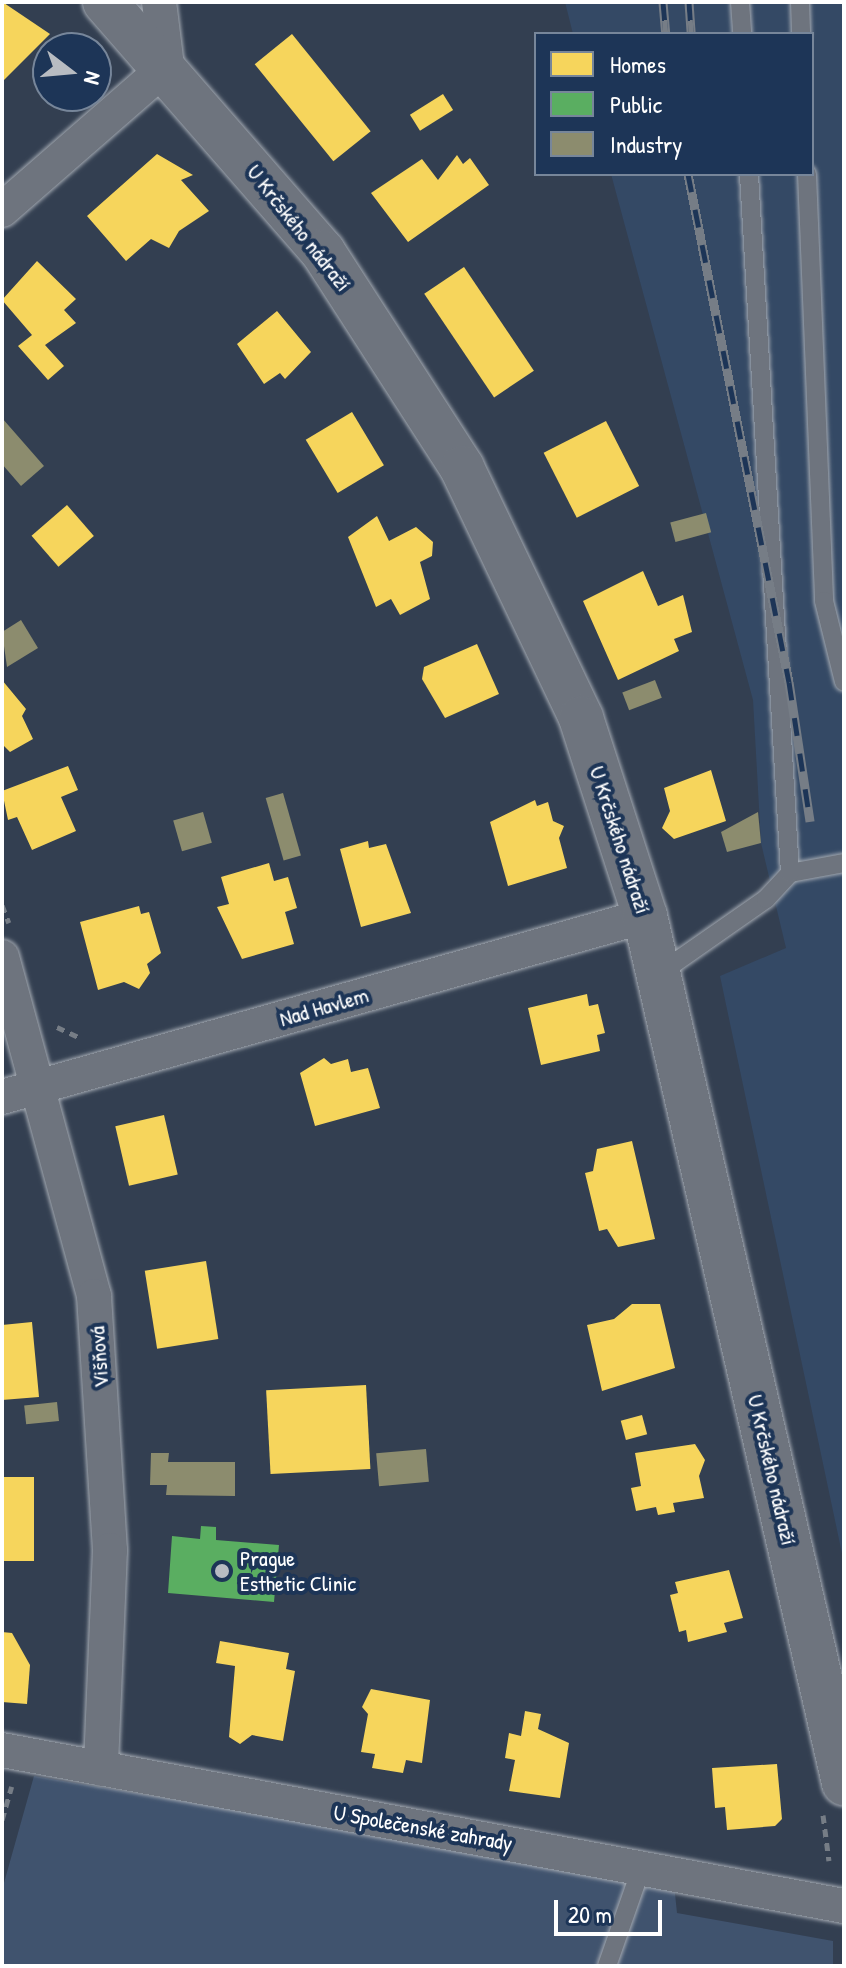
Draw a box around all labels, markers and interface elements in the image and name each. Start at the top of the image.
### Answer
north arrow [32,32,112,112]
legend [534,32,814,176]
text: Homes [610,48,666,80]
text: N [77,68,109,88]
text: Public [610,88,662,120]
text: Industry [610,128,682,160]
street label: U Krčského nádraží [241,159,357,297]
street label: U Krčského nádraží [584,763,656,917]
street label: Nad Havlem [277,982,371,1032]
street label: Višňová [84,1325,114,1389]
street label: U Krčského nádraží [742,1392,802,1548]
place label: Prague Esthetic Clinic [240,1545,356,1596]
marker: Prague Esthetic Clinic [211,1560,233,1582]
street label: U Společenské zahrady [332,1799,514,1857]
scale bar [558,1884,666,1934]
text: 20 m [568,1898,612,1930]

